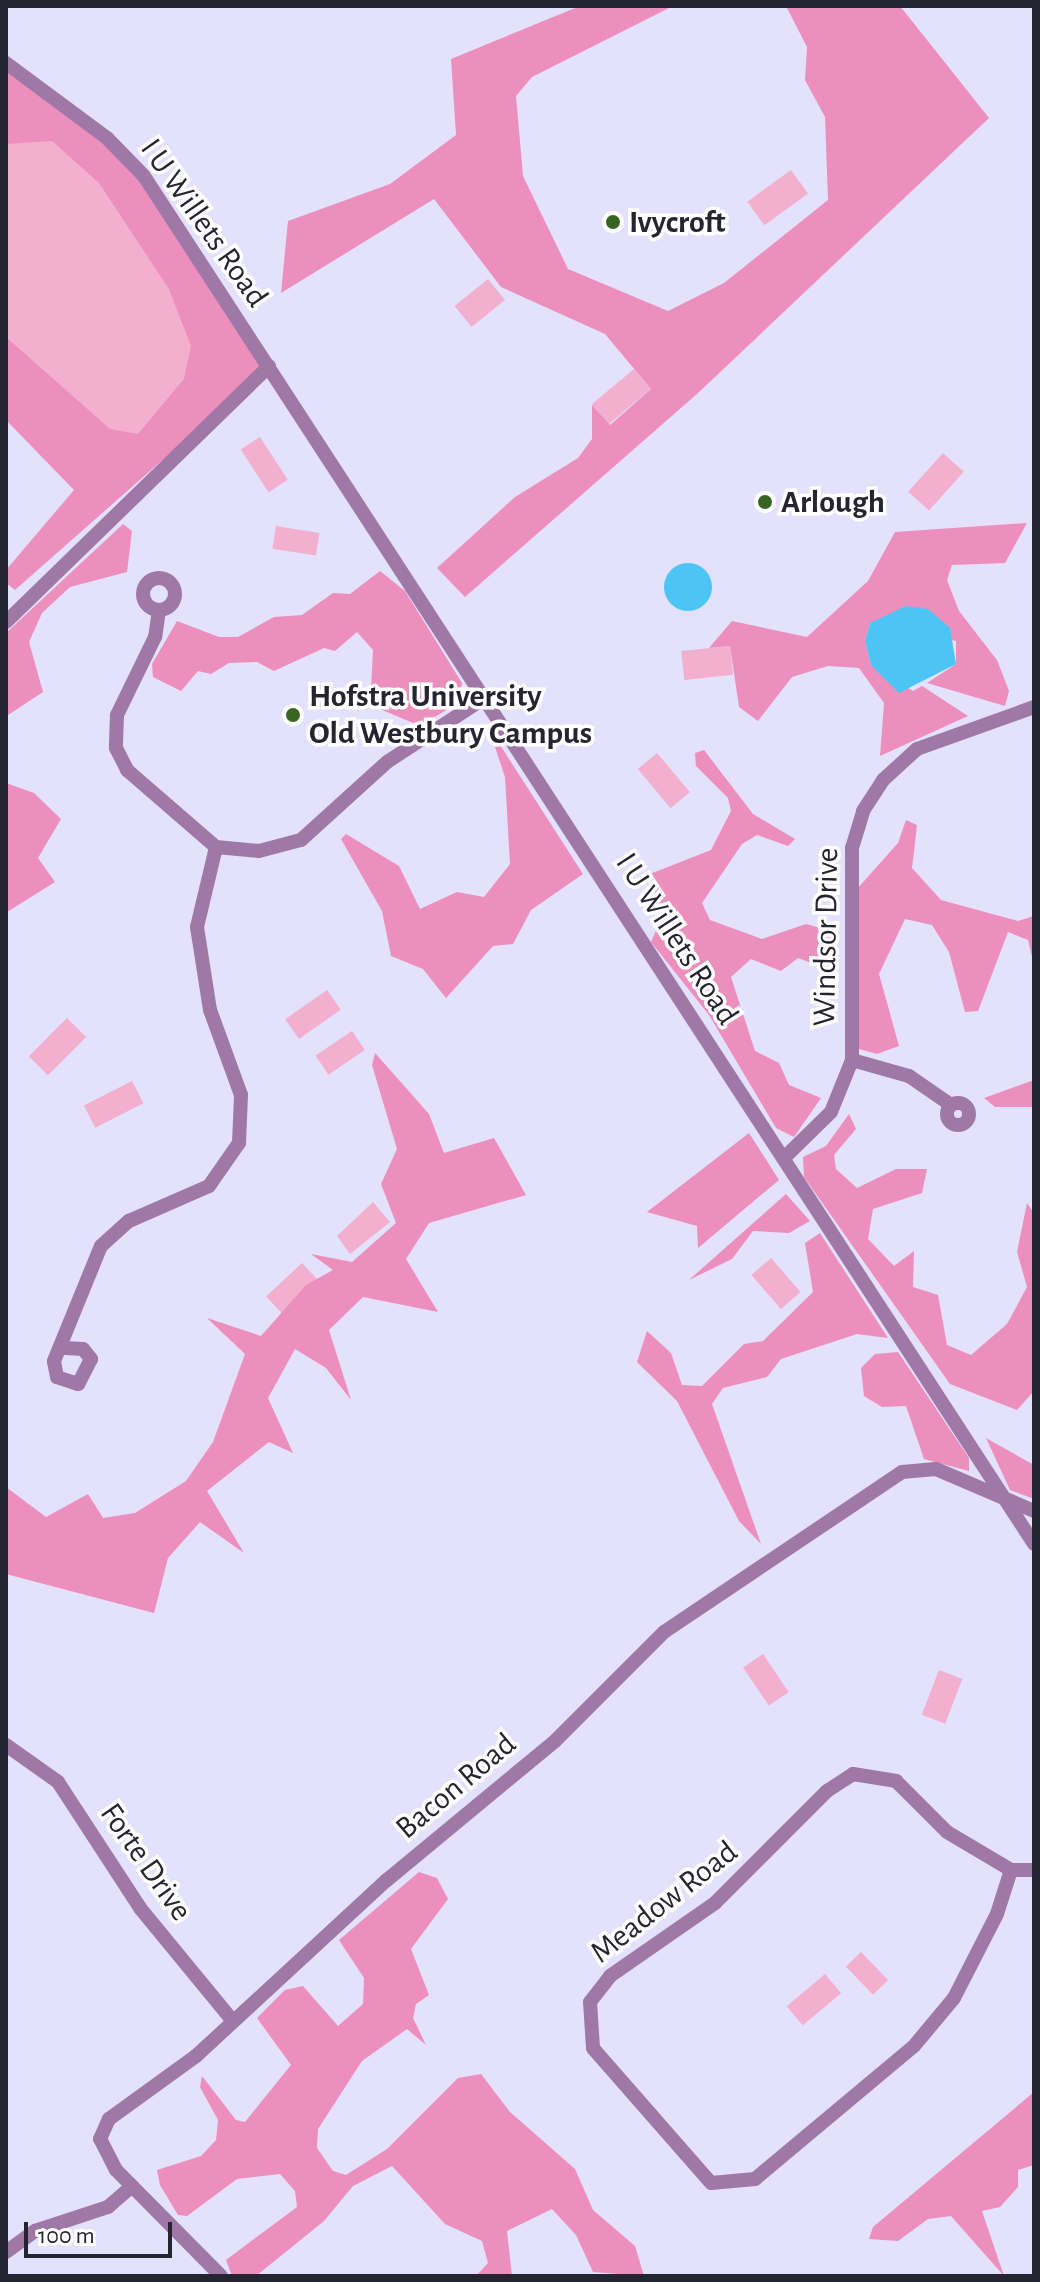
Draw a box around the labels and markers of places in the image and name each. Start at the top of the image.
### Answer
place label: Ivycroft [629,203,726,241]
marker: Ivycroft [604,213,622,231]
place label: Arlough [781,483,885,521]
marker: Arlough [756,493,774,511]
place label: Hofstra University Old Westbury Campus [309,678,592,753]
marker: Hofstra University Old Westbury Campus [284,706,302,724]

